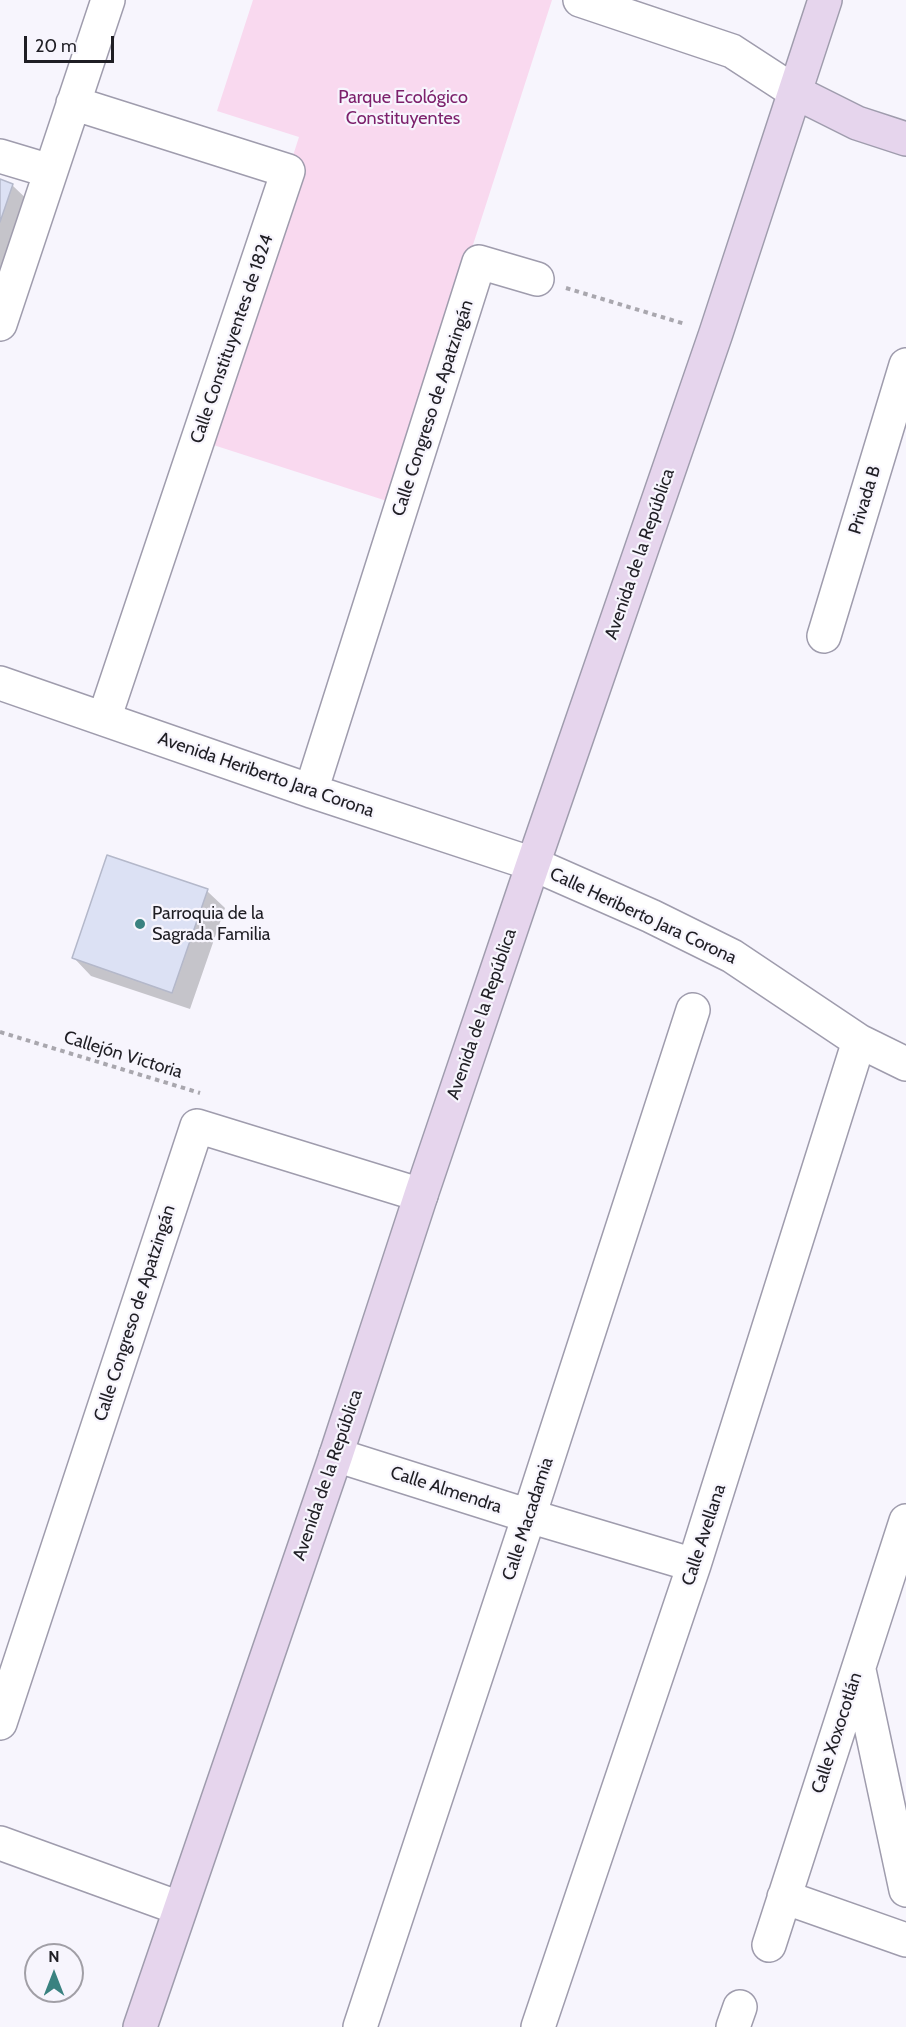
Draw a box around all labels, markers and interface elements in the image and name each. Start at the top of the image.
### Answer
scale bar [27,24,117,62]
text: 20 m [35,35,77,57]
park label: Parque Ecológico Constituyentes [338,87,468,130]
street label: Calle Constituyentes de 1824 [186,232,278,446]
street label: Calle Congreso de Apatzingán [388,297,478,519]
street label: Privada B [844,463,886,537]
street label: Avenida de la República [601,466,679,642]
street label: Avenida Heriberto Jara Corona [155,728,377,822]
street label: Calle Heriberto Jara Corona [546,863,740,969]
place label: Parroquia de la Sagrada Familia [152,903,270,946]
marker: Parroquia de la Sagrada Familia [133,917,147,931]
street label: Avenida de la República [443,926,521,1102]
street label: Callejón Victoria [61,1027,185,1083]
street label: Calle Congreso de Apatzingán [90,1202,180,1424]
street label: Avenida de la República [289,1387,367,1563]
street label: Calle Macadamia [498,1455,558,1583]
street label: Calle Almendra [388,1462,504,1518]
street label: Calle Avellana [677,1481,731,1589]
street label: Calle Xoxocotlán [807,1670,867,1796]
north arrow [24,1943,84,2003]
text: N [48,1947,60,1966]

